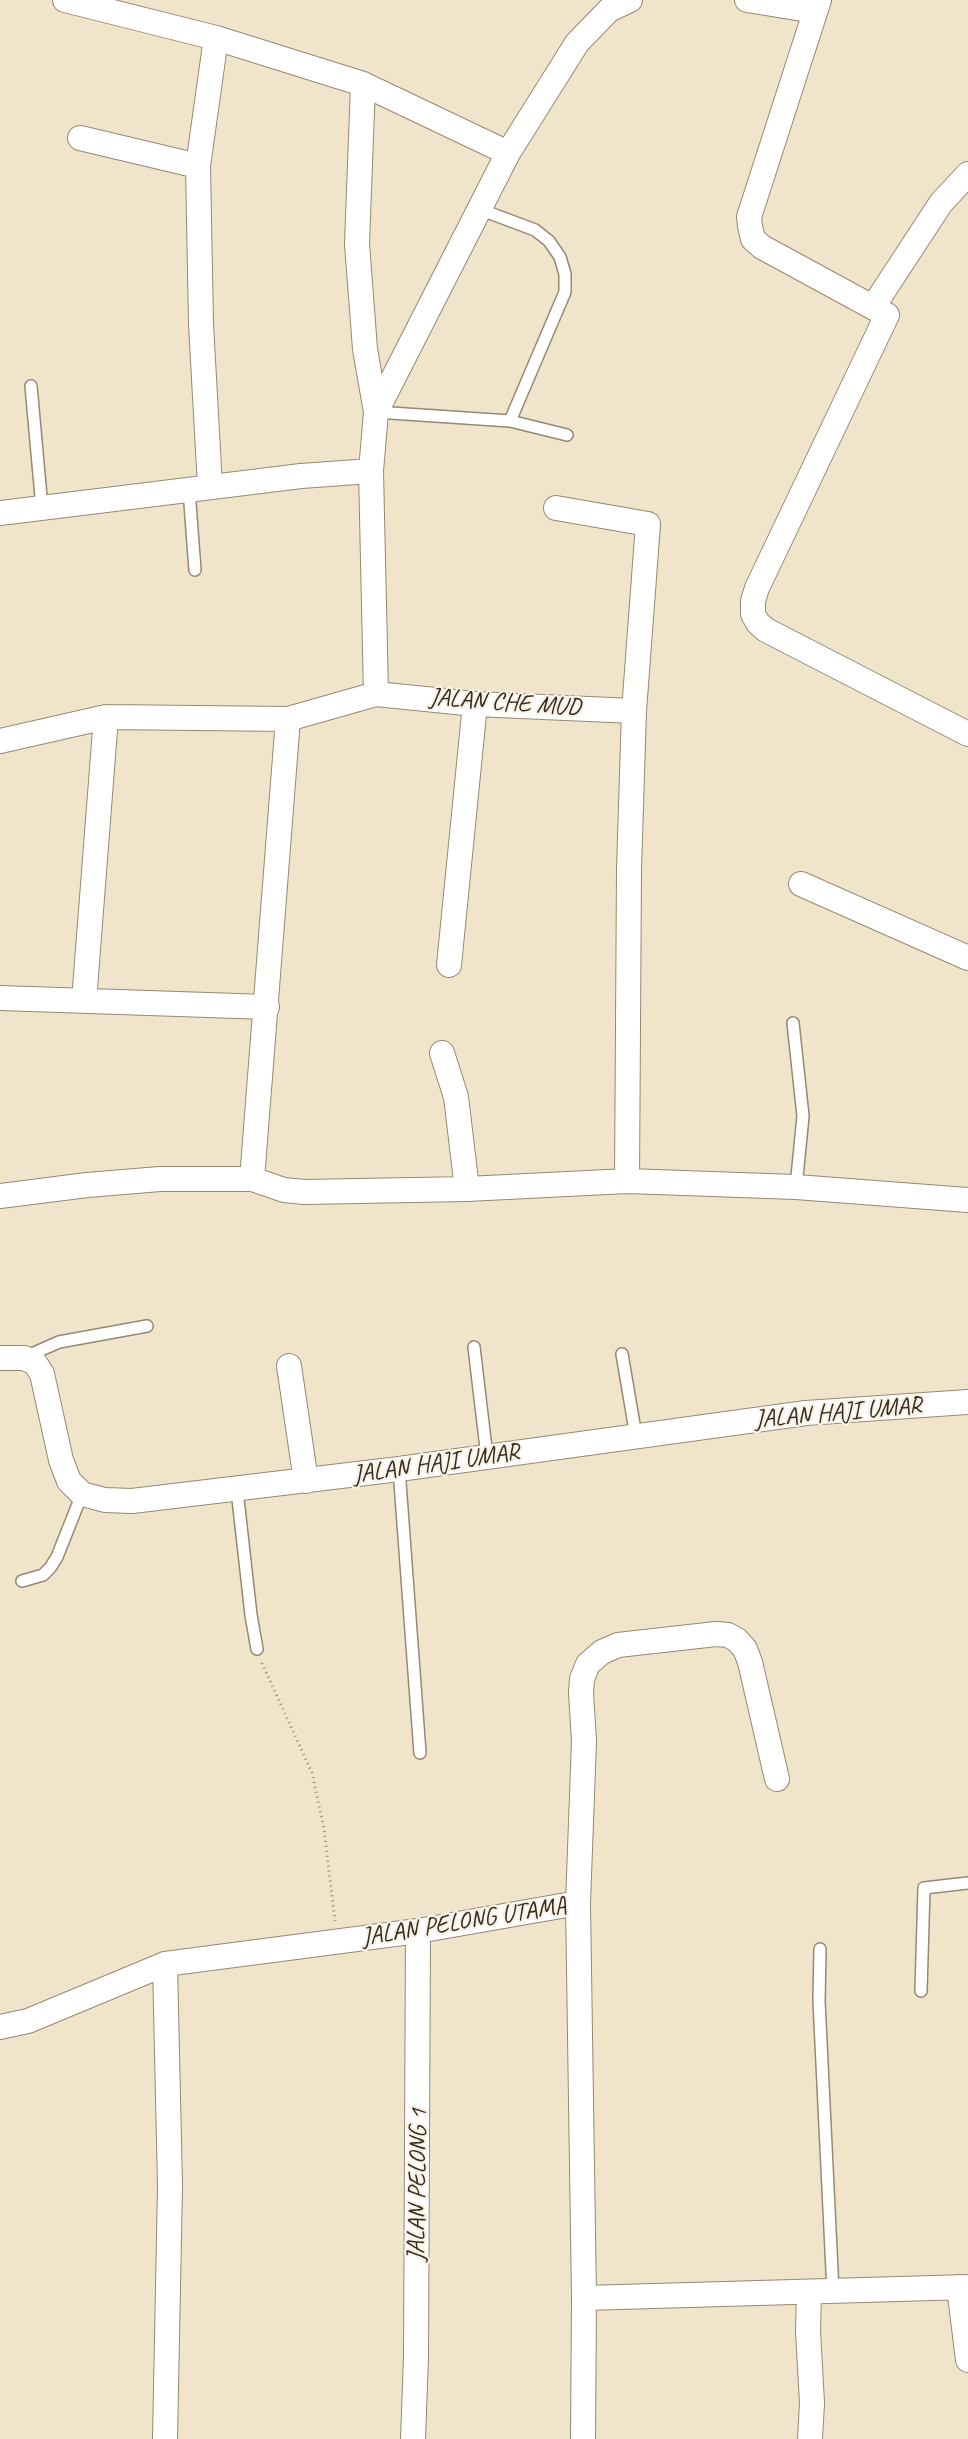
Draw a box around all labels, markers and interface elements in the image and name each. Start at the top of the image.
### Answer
street label: JALAN CHE MUD [428,683,582,723]
street label: JALAN HAJI UMAR [753,1391,923,1435]
street label: JALAN HAJI UMAR [351,1437,521,1491]
street label: JALAN PELONG UTAMA [360,1891,568,1953]
street label: JALAN PELONG 1 [402,2108,434,2262]

